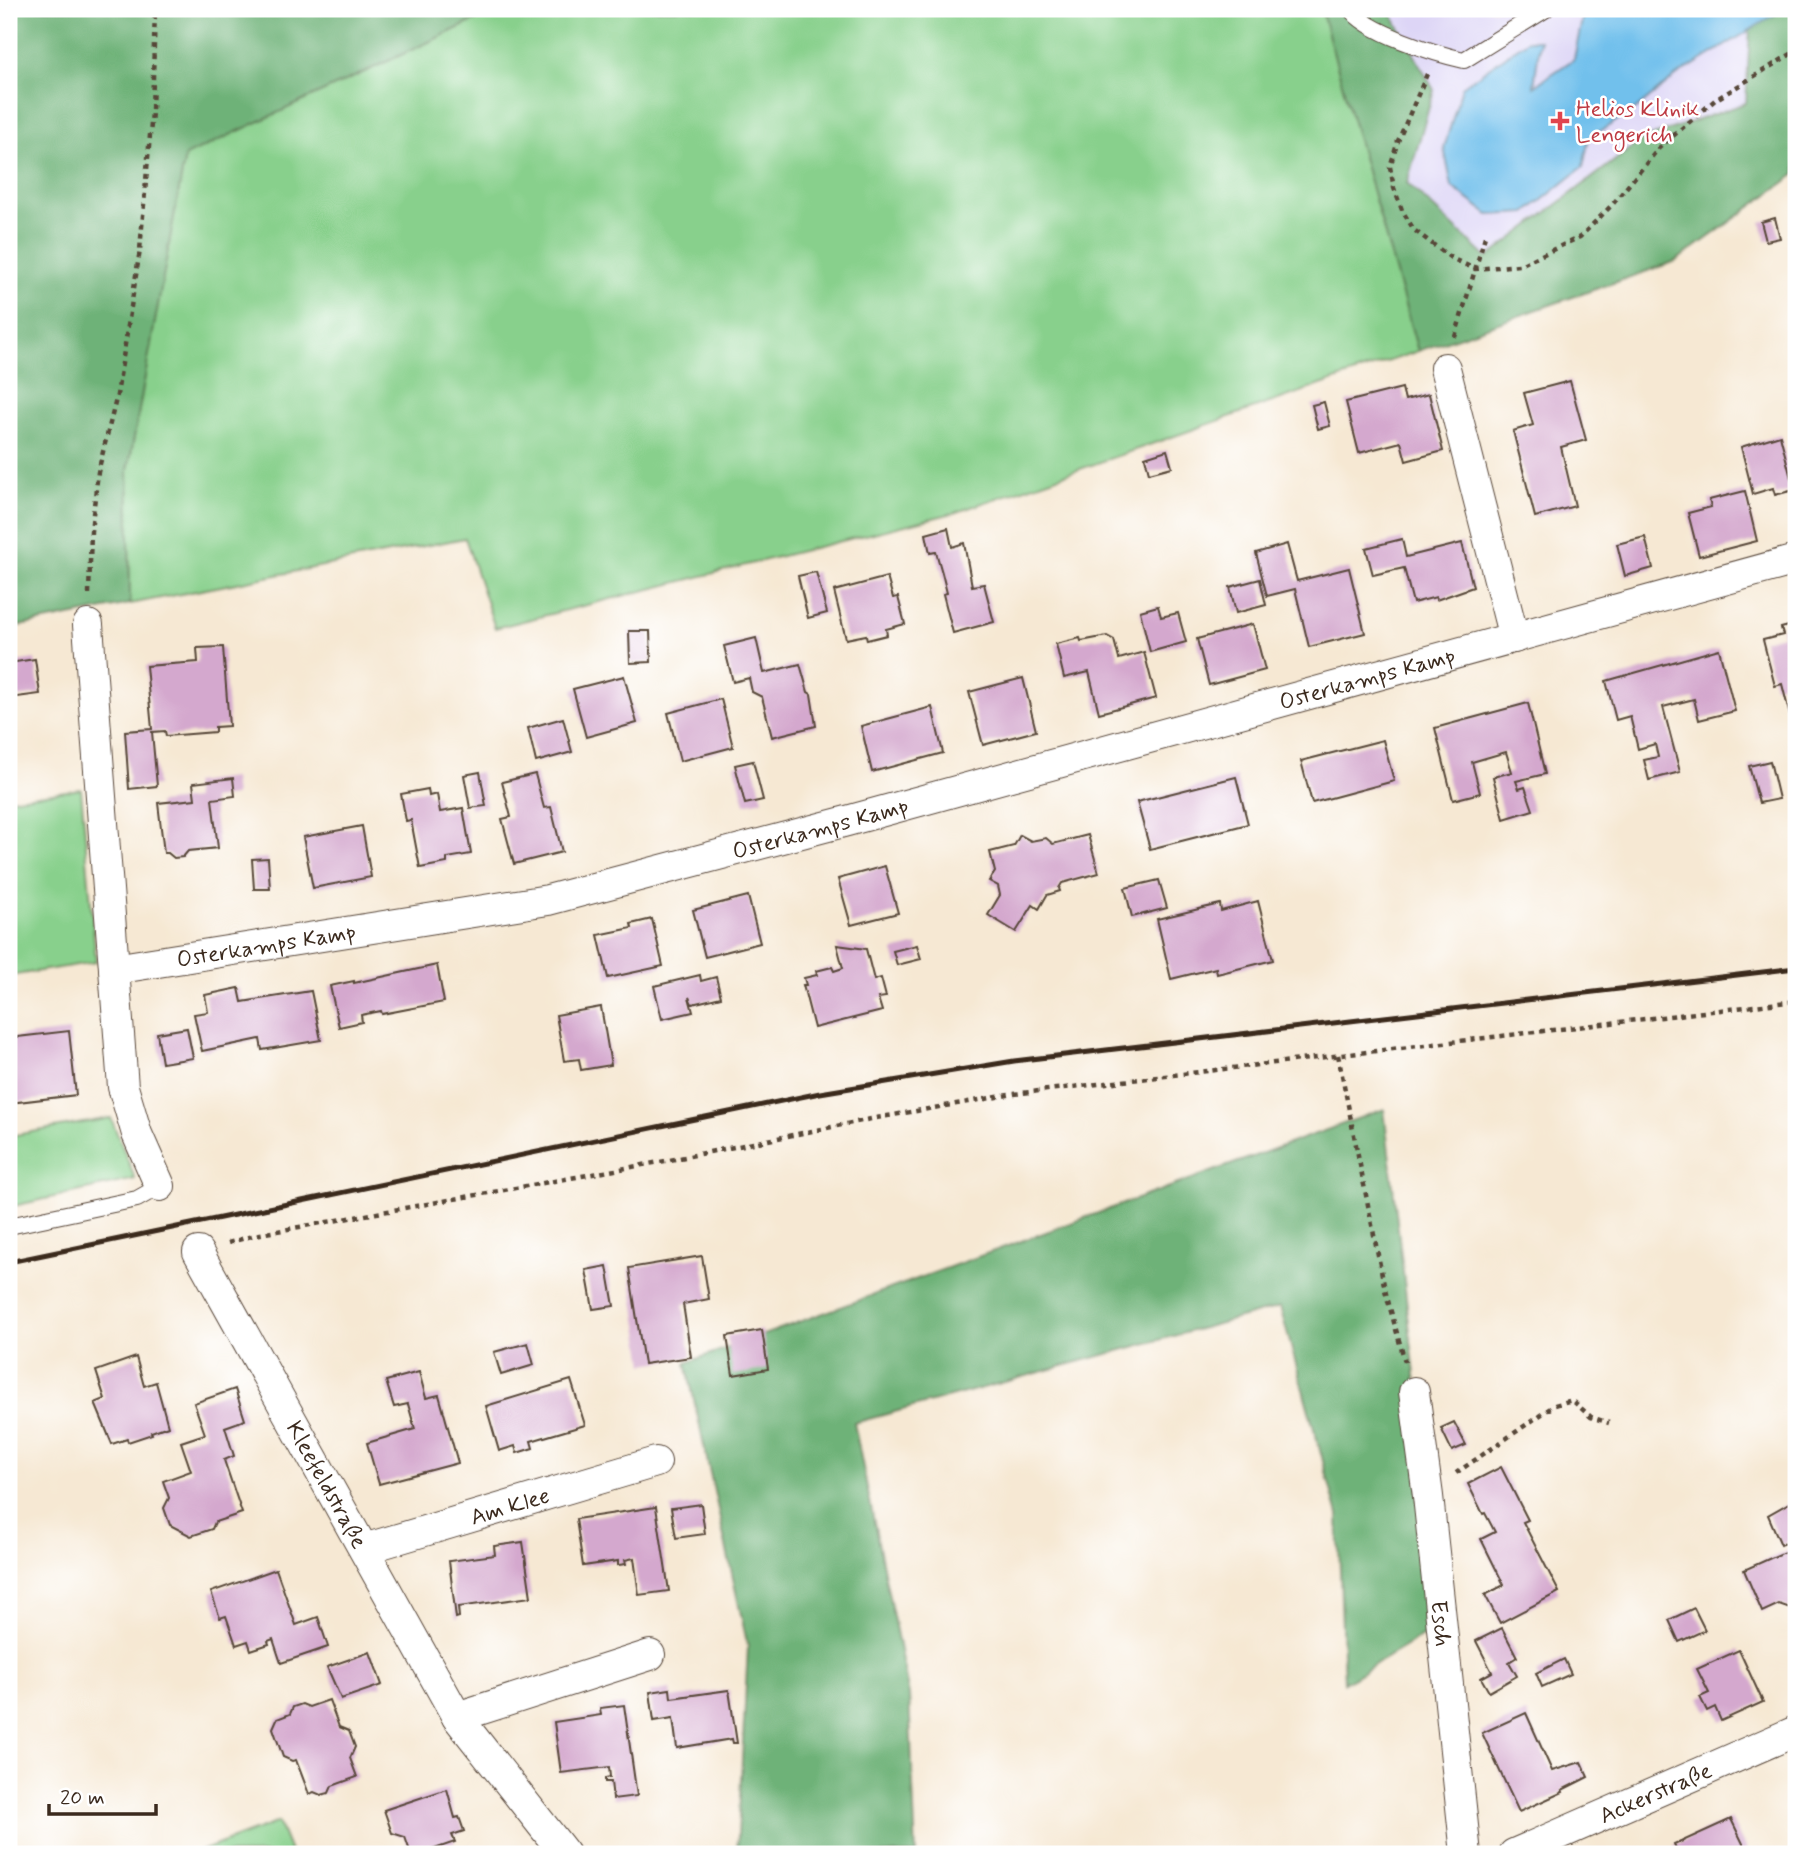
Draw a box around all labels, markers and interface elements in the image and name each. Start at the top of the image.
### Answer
place label: Helios Klinik Lengerich [1576,95,1699,153]
marker: Helios Klinik Lengerich [1550,111,1570,131]
street label: Osterkamps Kamp [1276,641,1459,718]
street label: Osterkamps Kamp [729,792,912,868]
street label: Osterkamps Kamp [175,918,358,976]
street label: Kleefeldstraße [278,1416,373,1554]
street label: Am Klee [467,1482,554,1534]
street label: Esch [1422,1599,1457,1648]
street label: Ackerstraße [1595,1757,1717,1832]
scale bar [49,1772,156,1816]
text: 20 m [60,1784,105,1812]

